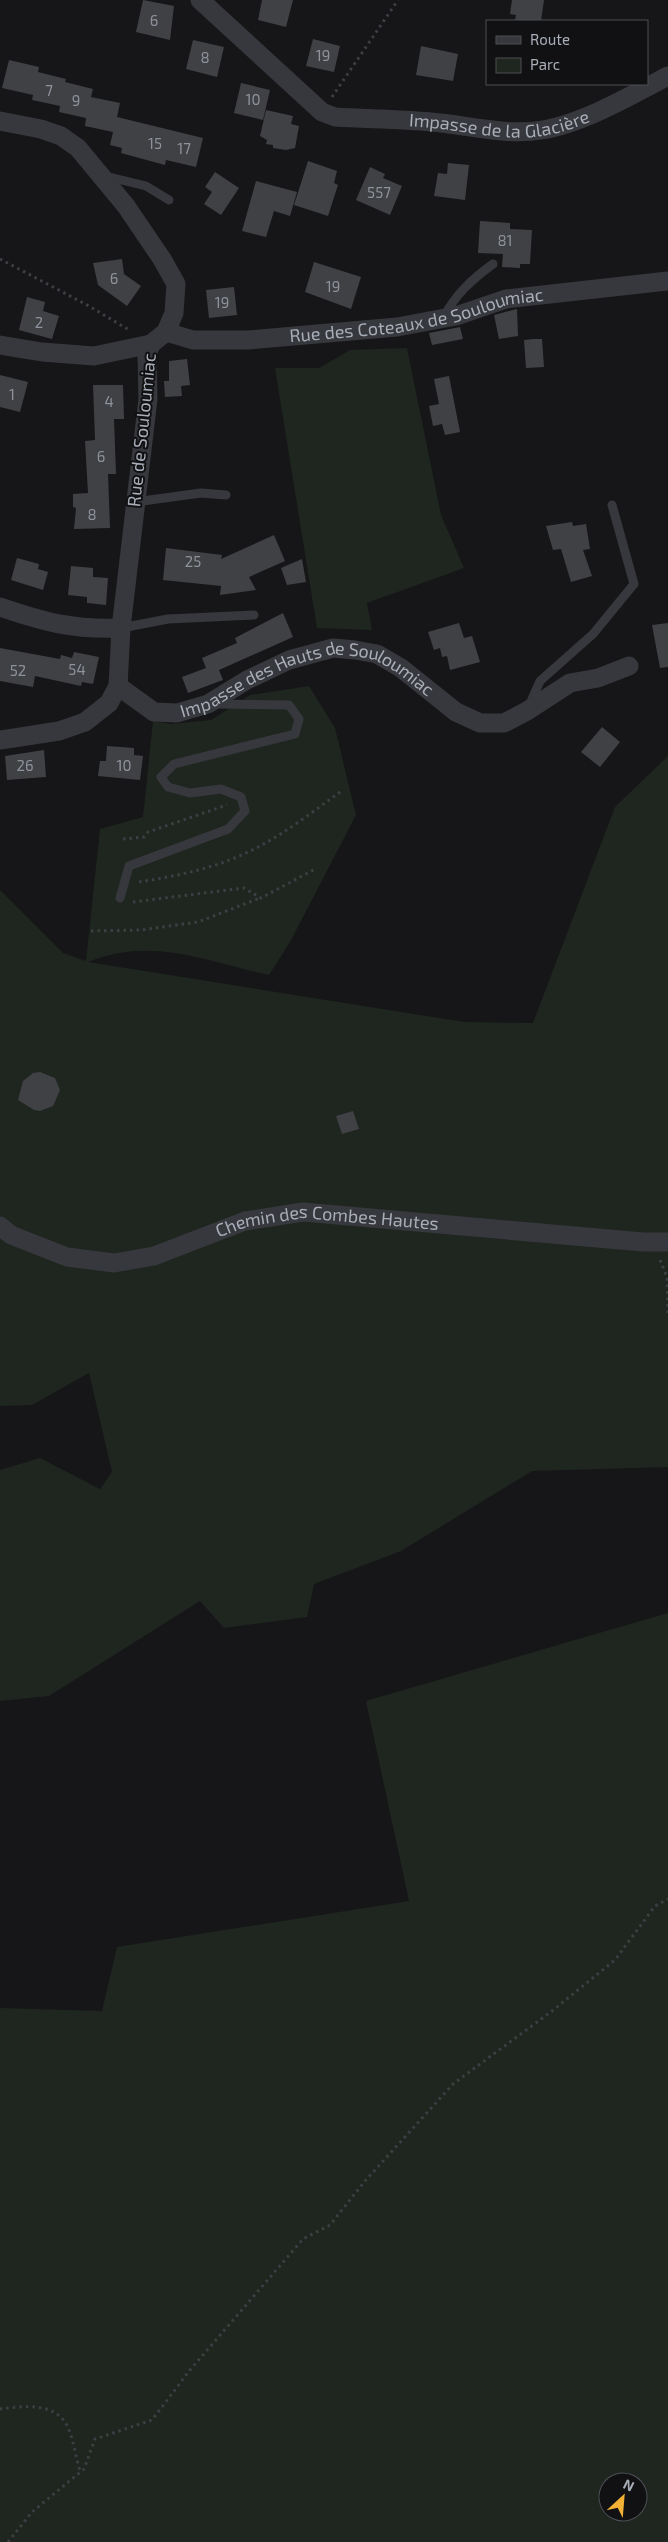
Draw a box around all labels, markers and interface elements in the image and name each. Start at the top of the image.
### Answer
house number: 6 [150,11,158,29]
legend [486,20,648,85]
text: Route [530,30,570,48]
house number: 19 [316,46,330,64]
house number: 8 [200,48,210,66]
text: Parc [530,55,560,73]
house number: 7 [45,81,53,99]
house number: 10 [245,90,261,108]
house number: 9 [72,91,80,109]
street label: Impasse de la Glacière [409,105,592,142]
house number: 15 [148,134,162,152]
house number: 17 [177,139,191,157]
house number: 557 [367,183,391,201]
house number: 81 [497,231,513,249]
house number: 6 [110,269,118,287]
house number: 19 [326,277,340,295]
street label: Rue des Coteaux de Souloumiac [288,283,545,346]
house number: 19 [215,293,229,311]
house number: 2 [35,313,43,331]
street label: Rue de Souloumiac [122,352,160,508]
house number: 1 [9,385,15,403]
house number: 4 [104,392,114,410]
house number: 6 [97,447,105,465]
house number: 8 [87,505,97,523]
house number: 25 [185,552,201,570]
text: Impasse des Hauts de Souloumiac [177,636,439,722]
house number: 54 [68,660,86,678]
house number: 52 [10,661,26,679]
street label: Impasse des Hauts de Souloumiac [166,687,444,723]
house number: 26 [16,756,34,774]
house number: 10 [116,756,132,774]
street label: Chemin des Combes Hautes [212,1200,440,1241]
north arrow [598,2472,648,2522]
text: N [621,2475,637,2495]

